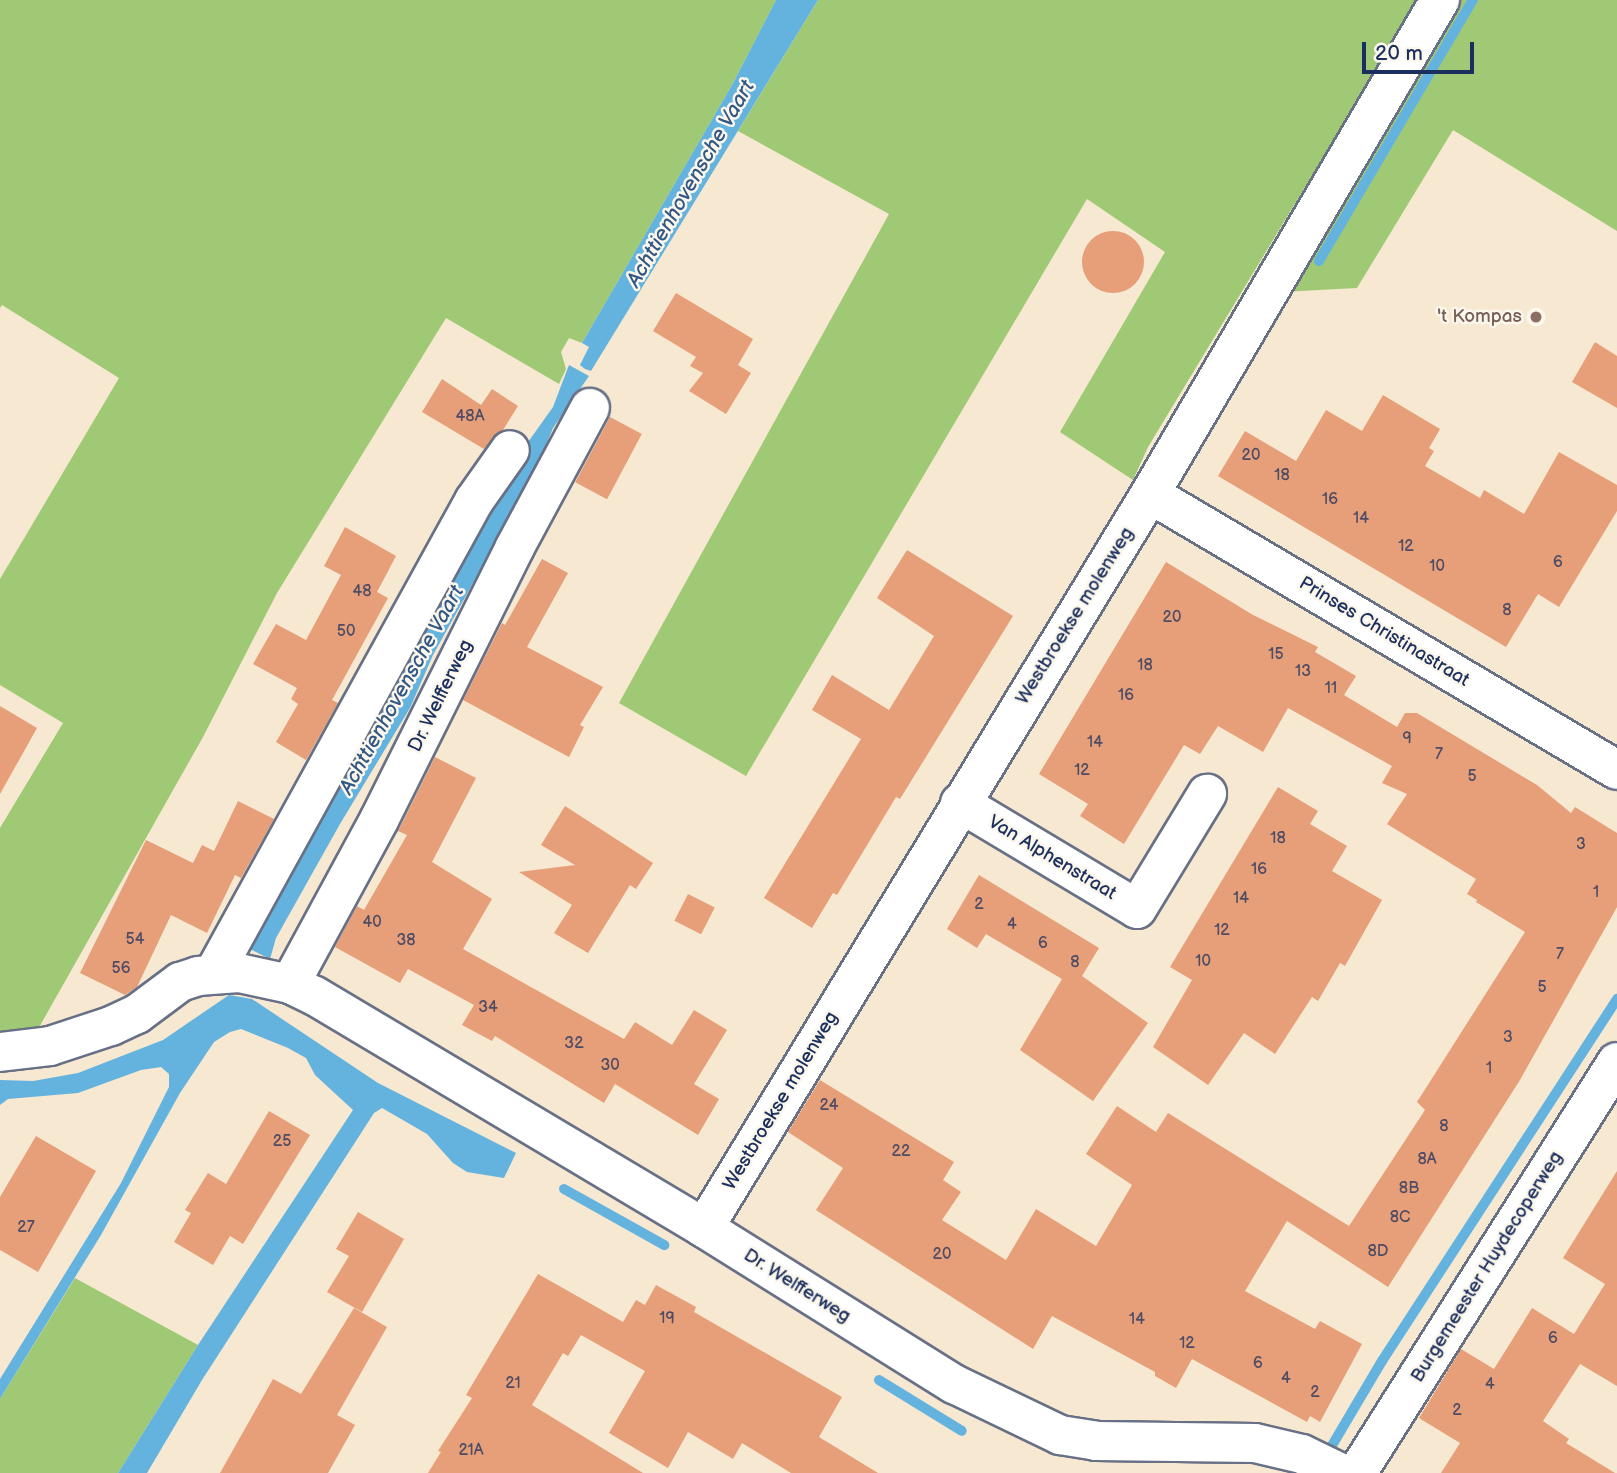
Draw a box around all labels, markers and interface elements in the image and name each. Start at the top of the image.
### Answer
scale bar [1365,28,1477,72]
text: 20 m [1375,41,1423,66]
water label: Achttienhovensche Vaart [621,76,761,292]
place label: 't Kompas [1437,306,1522,328]
marker: 't Kompas [1528,309,1544,325]
house number: 48A [456,407,484,427]
house number: 20 [1242,446,1260,466]
house number: 18 [1274,466,1290,486]
house number: 16 [1322,490,1338,510]
house number: 14 [1353,509,1369,529]
street label: Westbroekse molenweg [1011,523,1139,709]
house number: 12 [1398,537,1414,557]
house number: 6 [1553,553,1563,573]
house number: 10 [1429,557,1445,577]
street label: Prinses Christinastraat [1295,572,1473,692]
water label: Achttienhovensche Vaart [334,581,470,799]
house number: 48 [352,582,372,602]
house number: 8 [1502,601,1512,621]
house number: 20 [1163,608,1181,628]
house number: 50 [337,622,355,642]
street label: Dr. Welfferweg [404,636,478,756]
house number: 15 [1268,645,1284,665]
house number: 18 [1137,656,1153,676]
house number: 13 [1295,662,1311,682]
house number: 11 [1325,679,1337,699]
house number: 16 [1118,686,1134,706]
house number: 9 [1402,729,1412,749]
house number: 14 [1087,733,1103,753]
house number: 7 [1435,745,1443,765]
house number: 12 [1074,761,1090,781]
house number: 5 [1467,767,1477,787]
street label: Van Alphenstraat [984,811,1120,905]
house number: 18 [1270,829,1286,849]
house number: 3 [1576,835,1586,855]
house number: 16 [1251,860,1267,880]
house number: 1 [1593,883,1599,903]
house number: 14 [1233,889,1249,909]
house number: 2 [974,895,984,915]
house number: 40 [362,913,382,933]
house number: 4 [1007,915,1017,935]
house number: 12 [1214,921,1230,941]
house number: 54 [126,930,144,950]
house number: 38 [396,931,416,951]
house number: 6 [1038,934,1048,954]
house number: 7 [1556,945,1564,965]
house number: 10 [1195,952,1211,972]
house number: 8 [1070,953,1080,973]
house number: 56 [112,959,130,979]
house number: 5 [1537,978,1547,998]
house number: 34 [478,998,498,1018]
street label: Westbroekse molenweg [719,1008,843,1194]
house number: 3 [1503,1028,1513,1048]
house number: 32 [564,1034,584,1054]
house number: 30 [600,1056,620,1076]
house number: 1 [1486,1059,1492,1079]
house number: 24 [820,1096,838,1116]
house number: 8 [1439,1117,1449,1137]
house number: 25 [273,1132,291,1152]
house number: 22 [892,1142,910,1162]
street label: Burgemeester Huydecoperweg [1406,1147,1568,1387]
house number: 8A [1417,1150,1437,1170]
house number: 8B [1399,1179,1419,1199]
house number: 8C [1390,1208,1410,1228]
house number: 27 [17,1218,35,1238]
house number: 8D [1368,1242,1388,1262]
street label: Dr. Welfferweg [739,1244,855,1328]
house number: 20 [933,1245,951,1265]
house number: 19 [659,1309,675,1329]
house number: 14 [1129,1310,1145,1330]
house number: 6 [1548,1329,1558,1349]
house number: 12 [1179,1334,1195,1354]
house number: 6 [1253,1354,1263,1374]
house number: 4 [1281,1369,1291,1389]
house number: 21 [505,1374,521,1394]
house number: 4 [1485,1375,1495,1395]
house number: 2 [1310,1383,1320,1403]
house number: 2 [1452,1401,1462,1421]
house number: 21A [458,1441,484,1461]

